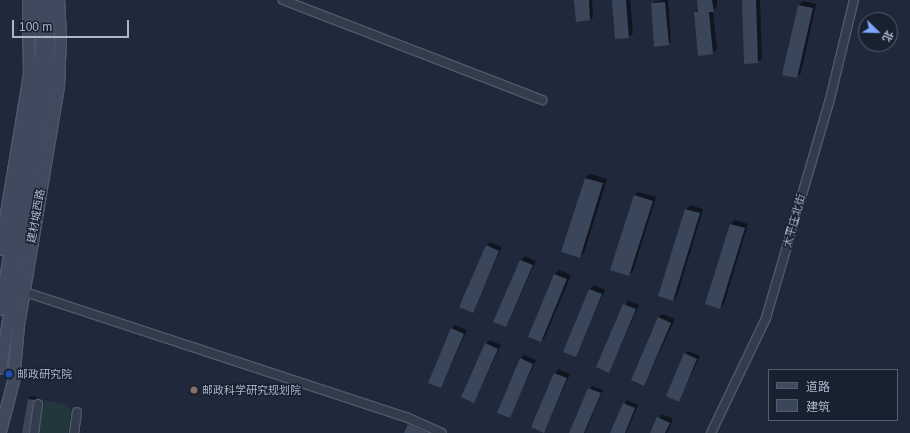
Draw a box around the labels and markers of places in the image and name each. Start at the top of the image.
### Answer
place label: 邮政研究院 [17,367,72,381]
marker: 邮政研究院 [4,369,14,379]
place label: 邮政科学研究规划院 [202,383,301,397]
marker: 邮政科学研究规划院 [189,385,199,395]

